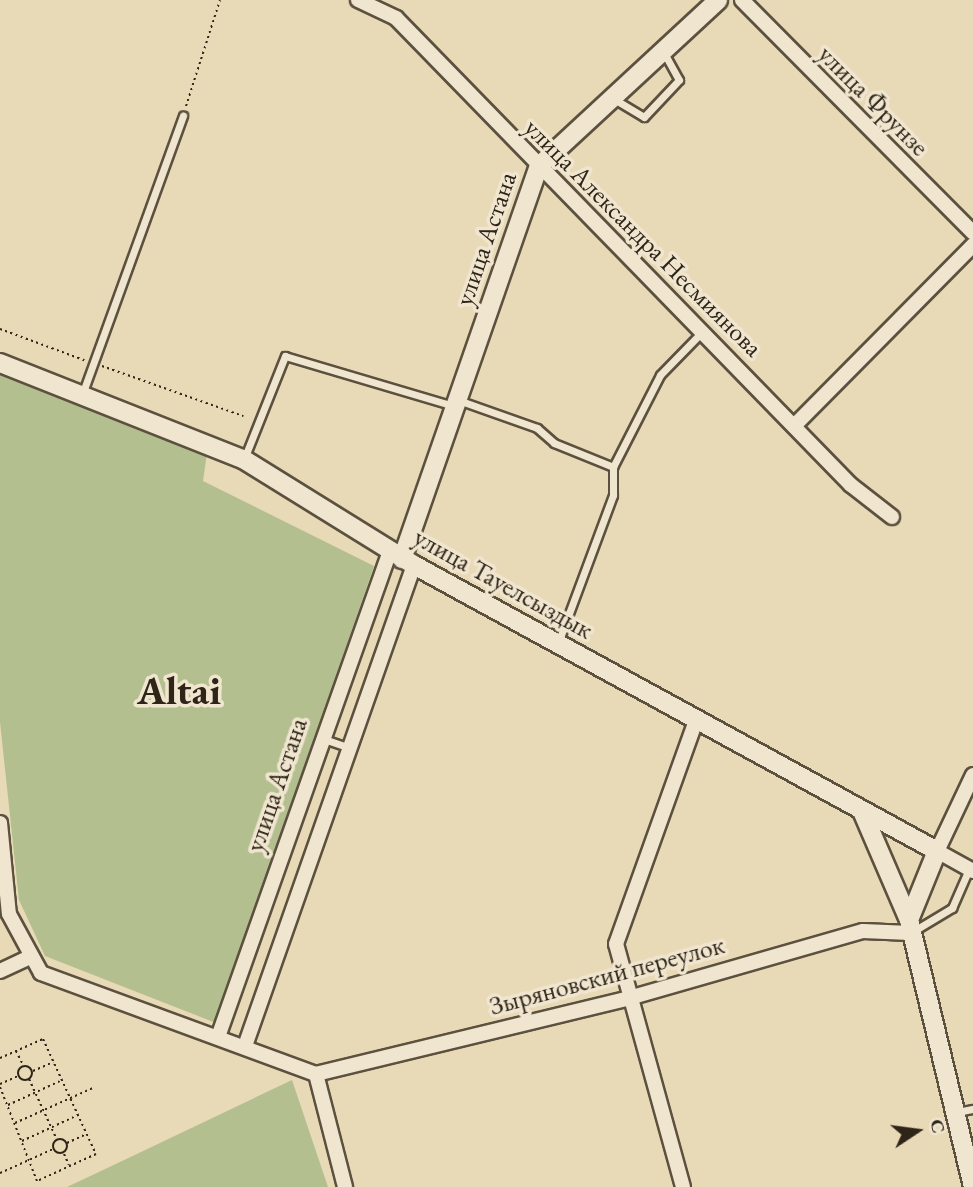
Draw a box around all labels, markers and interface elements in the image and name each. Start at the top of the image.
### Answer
street label: улица Фрунзе [811,39,935,163]
street label: улица Александра Несмиянова [517,112,769,364]
street label: улица Астана [449,168,523,310]
street label: улица Тауелсыздык [408,522,598,646]
district label: Altai [137,666,221,714]
street label: улица Астана [240,714,314,856]
street label: Зыряновский переулок [486,930,728,1022]
north arrow [882,1096,952,1166]
text: С [924,1117,952,1136]

